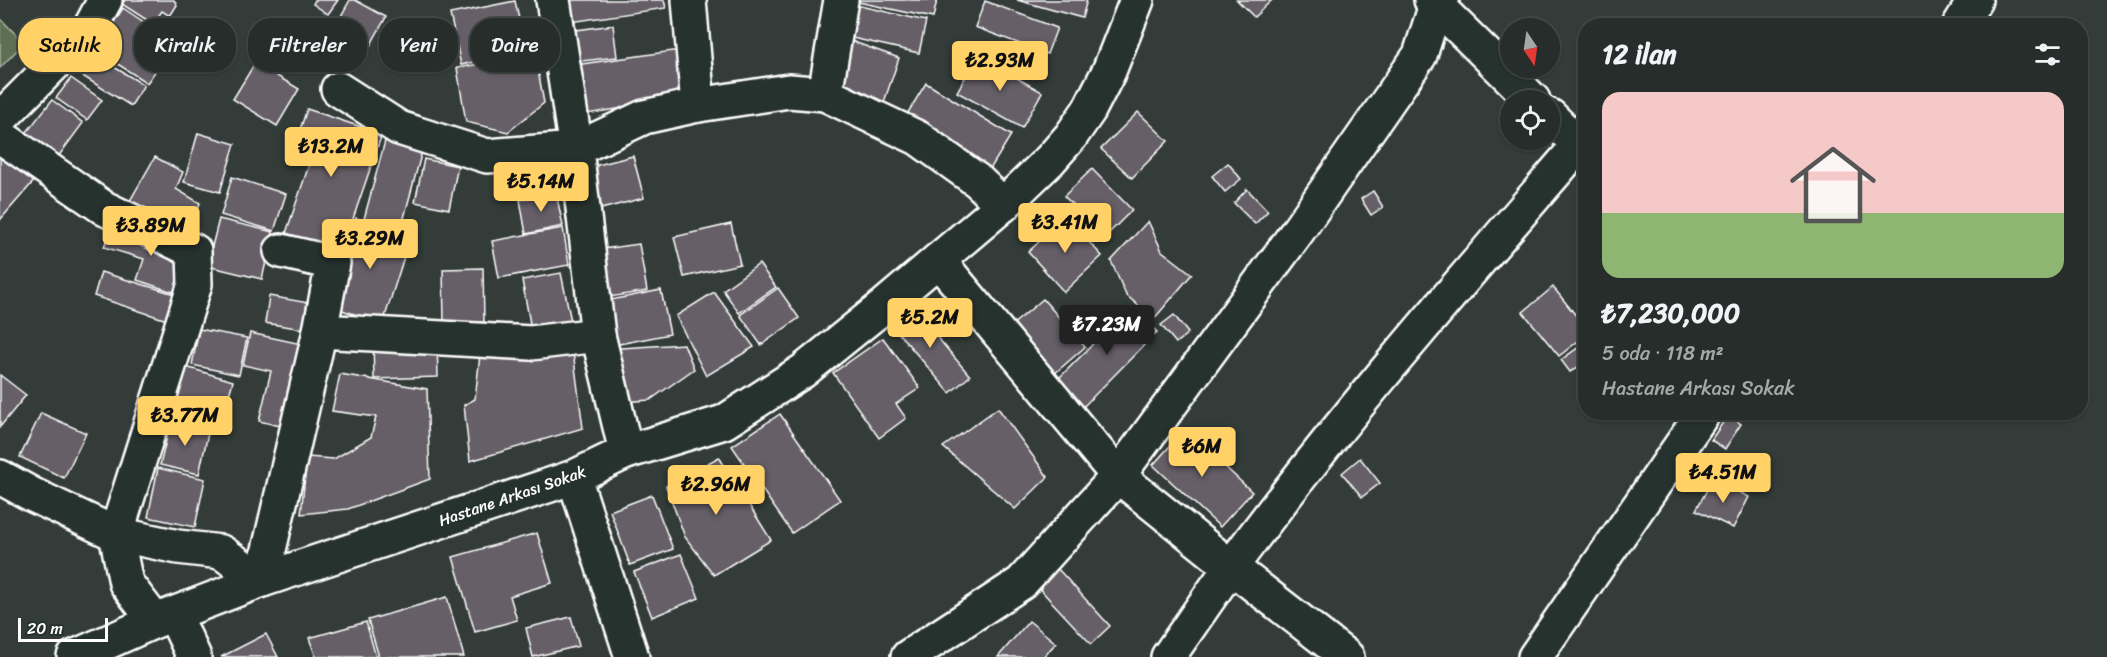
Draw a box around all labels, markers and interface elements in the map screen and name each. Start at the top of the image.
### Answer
chip: Satılık [18,18,122,72]
chip: Kiralık [134,18,236,72]
chip: Filtreler [248,18,367,72]
chip: Yeni [379,18,458,72]
chip: Daire [470,18,560,72]
north arrow [1500,18,1560,78]
map controls [1500,18,1560,150]
text: 12 ilan [1602,31,1677,77]
icon: filters [2031,38,2064,71]
pin: ₺2.93M [951,41,1049,92]
text: ₺2.93M [966,43,1034,78]
button: locate [1500,90,1560,150]
pin: ₺13.2M [282,127,380,178]
text: ₺13.2M [299,129,363,164]
icon: home [1779,131,1887,239]
pin: ₺5.14M [492,162,590,213]
text: ₺5.14M [508,164,574,199]
pin: ₺3.41M [1016,203,1114,254]
text: ₺3.41M [1032,205,1098,240]
pin: ₺3.89M [102,206,200,257]
text: ₺3.89M [117,208,185,243]
pin: ₺3.29M [321,219,419,270]
text: ₺3.29M [336,221,404,256]
text: ₺7,230,000 [1602,290,1740,336]
pin: ₺5.2M [888,298,972,349]
text: ₺5.2M [901,300,959,335]
pin: ₺7.23M [1058,305,1156,356]
text: ₺7.23M [1073,307,1141,342]
text: 5 oda · 118 m² [1602,336,1724,371]
text: Hastane Arkası Sokak [1602,371,1795,406]
pin: ₺3.77M [136,396,234,447]
text: ₺3.77M [151,398,219,433]
pin: ₺6M [1173,427,1231,478]
text: ₺6M [1183,429,1221,464]
pin: ₺4.51M [1674,453,1772,504]
text: ₺4.51M [1690,455,1756,490]
street label: Hastane Arkası Sokak [434,457,590,535]
pin: ₺2.96M [667,465,765,516]
text: ₺2.96M [682,467,750,502]
text: 20 m [27,614,63,643]
scale bar [18,615,108,642]

